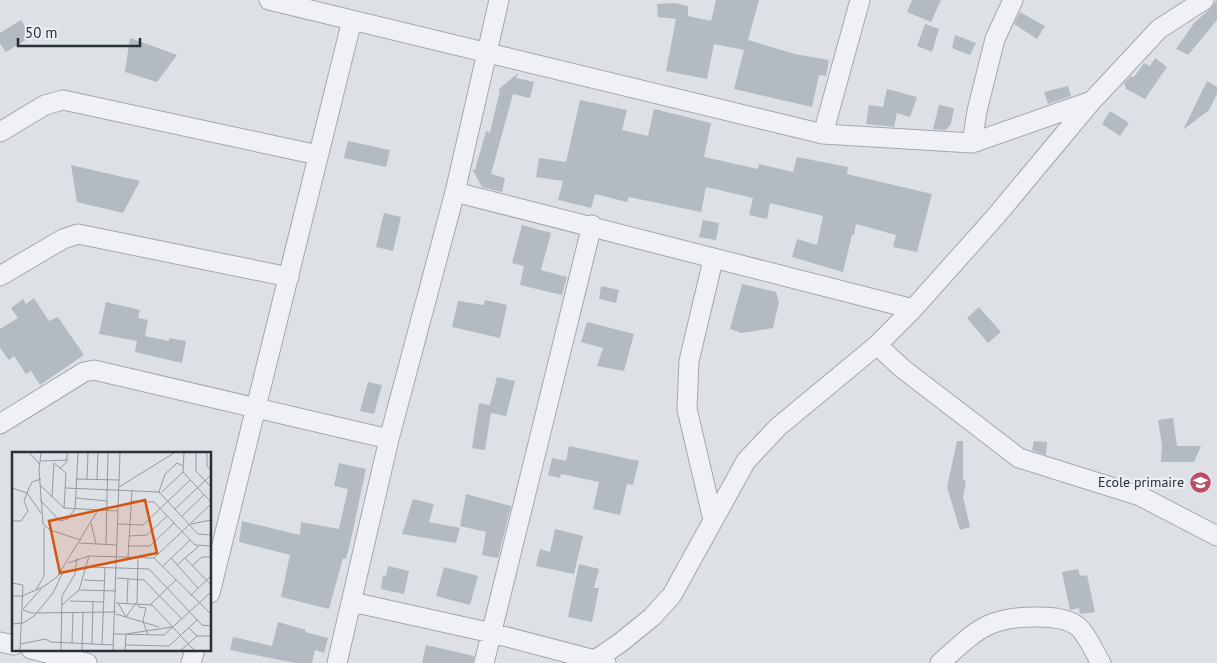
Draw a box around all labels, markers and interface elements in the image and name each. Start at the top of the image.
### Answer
scale bar [18,15,140,47]
text: 50 m [25,23,58,42]
inset map [12,452,211,650]
school or university icon: Ecole primaire [1188,470,1212,494]
place label: Ecole primaire [1098,473,1184,491]

